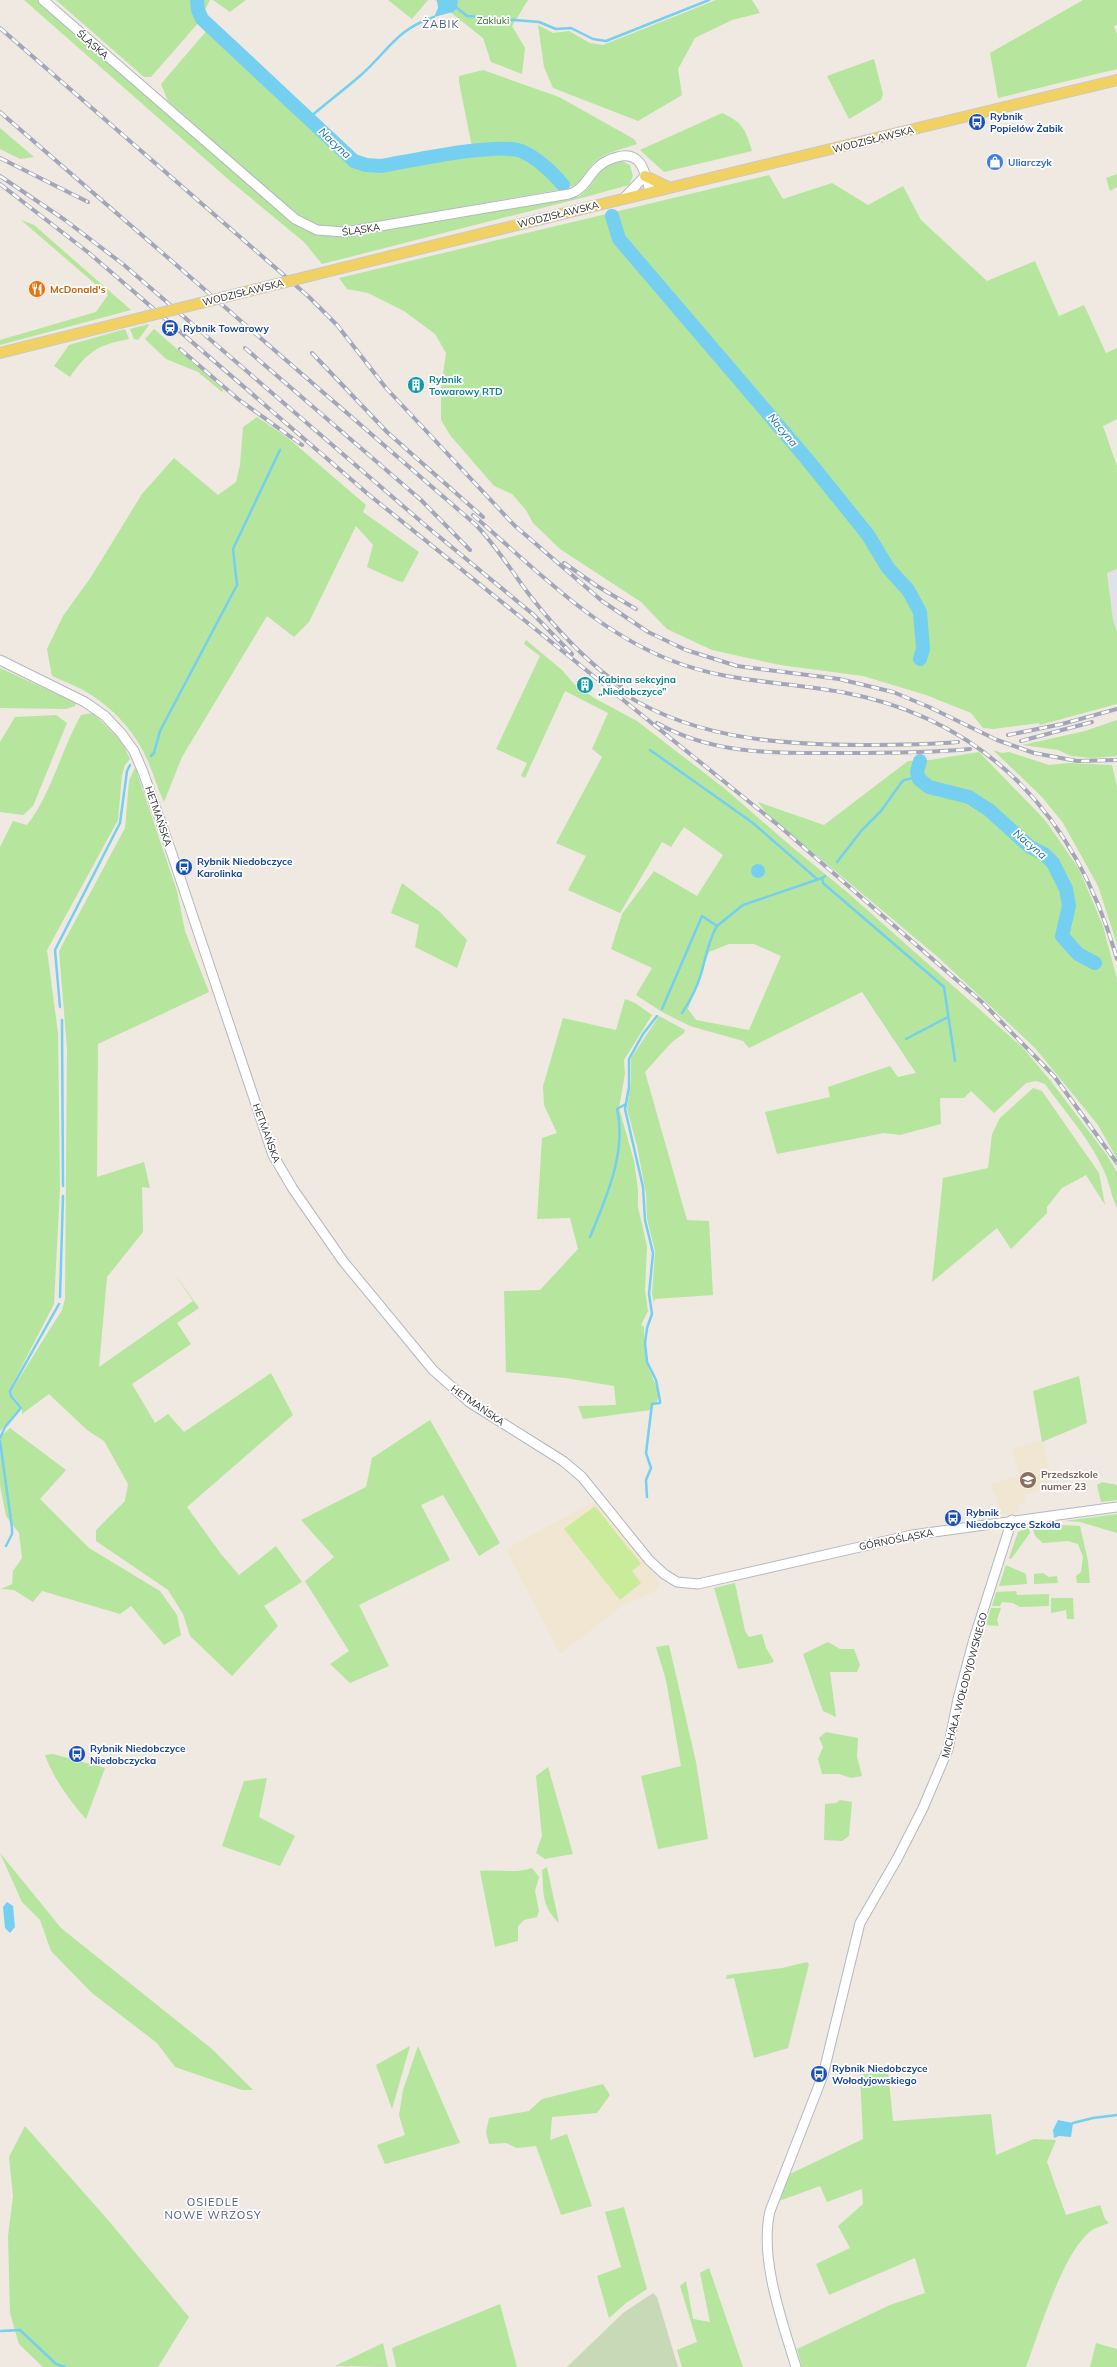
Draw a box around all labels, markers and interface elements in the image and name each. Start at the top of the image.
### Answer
park label: Zakluki [477,14,509,27]
district label: ŻABIK [423,17,459,31]
street label: ŚLĄSKA [74,27,112,62]
place label: Rybnik Popielów Żabik [990,110,1064,135]
bus stop icon: Rybnik Popielów Żabik [967,112,987,132]
street label: WODZISŁAWSKA [831,123,916,156]
water label: Nacyna [316,125,354,162]
shop icon: Uliarczyk [985,152,1005,172]
place label: Uliarczyk [1008,156,1052,169]
street label: WODZISŁAWSKA [516,198,601,231]
street label: ŚLĄSKA [341,220,382,239]
street label: WODZISŁAWSKA [201,276,286,309]
restaurant icon: McDonald's [27,279,47,299]
place label: McDonald's [50,283,106,296]
station icon: Rybnik Towarowy [160,318,180,338]
place label: Rybnik Towarowy [183,322,269,335]
place label: Rybnik Towarowy RTD [429,373,503,398]
building icon: Rybnik Towarowy RTD [406,375,426,395]
water label: Nacyna [765,410,801,450]
place label: Kabina sekcyjna „Niedobczyce” [598,673,676,698]
building icon: Kabina sekcyjna „Niedobczyce” [575,675,595,695]
street label: HETMAŃSKA [142,784,175,848]
water label: Nacyna [1010,826,1050,862]
place label: Rybnik Niedobczyce Karolinka [197,855,293,880]
bus stop icon: Rybnik Niedobczyce Karolinka [174,857,194,877]
street label: HETMAŃSKA [250,1102,284,1165]
street label: HETMAŃSKA [448,1382,508,1429]
place label: Przedszkole numer 23 [1041,1468,1099,1493]
school or university icon: Przedszkole numer 23 [1018,1470,1038,1490]
place label: Rybnik Niedobczyce Szkoła [966,1506,1061,1531]
bus stop icon: Rybnik Niedobczyce Szkoła [943,1508,963,1528]
street label: GÓRNOŚLĄSKA [858,1526,935,1553]
street label: MICHAŁA WOŁODYJOWSKIEGO [939,1611,990,1759]
place label: Rybnik Niedobczyce Niedobczycka [90,1742,186,1767]
bus stop icon: Rybnik Niedobczyce Niedobczycka [67,1744,87,1764]
place label: Rybnik Niedobczyce Wołodyjowskiego [832,2062,928,2087]
bus stop icon: Rybnik Niedobczyce Wołodyjowskiego [809,2064,829,2084]
district label: OSIEDLE NOWE WRZOSY [164,2195,262,2222]

